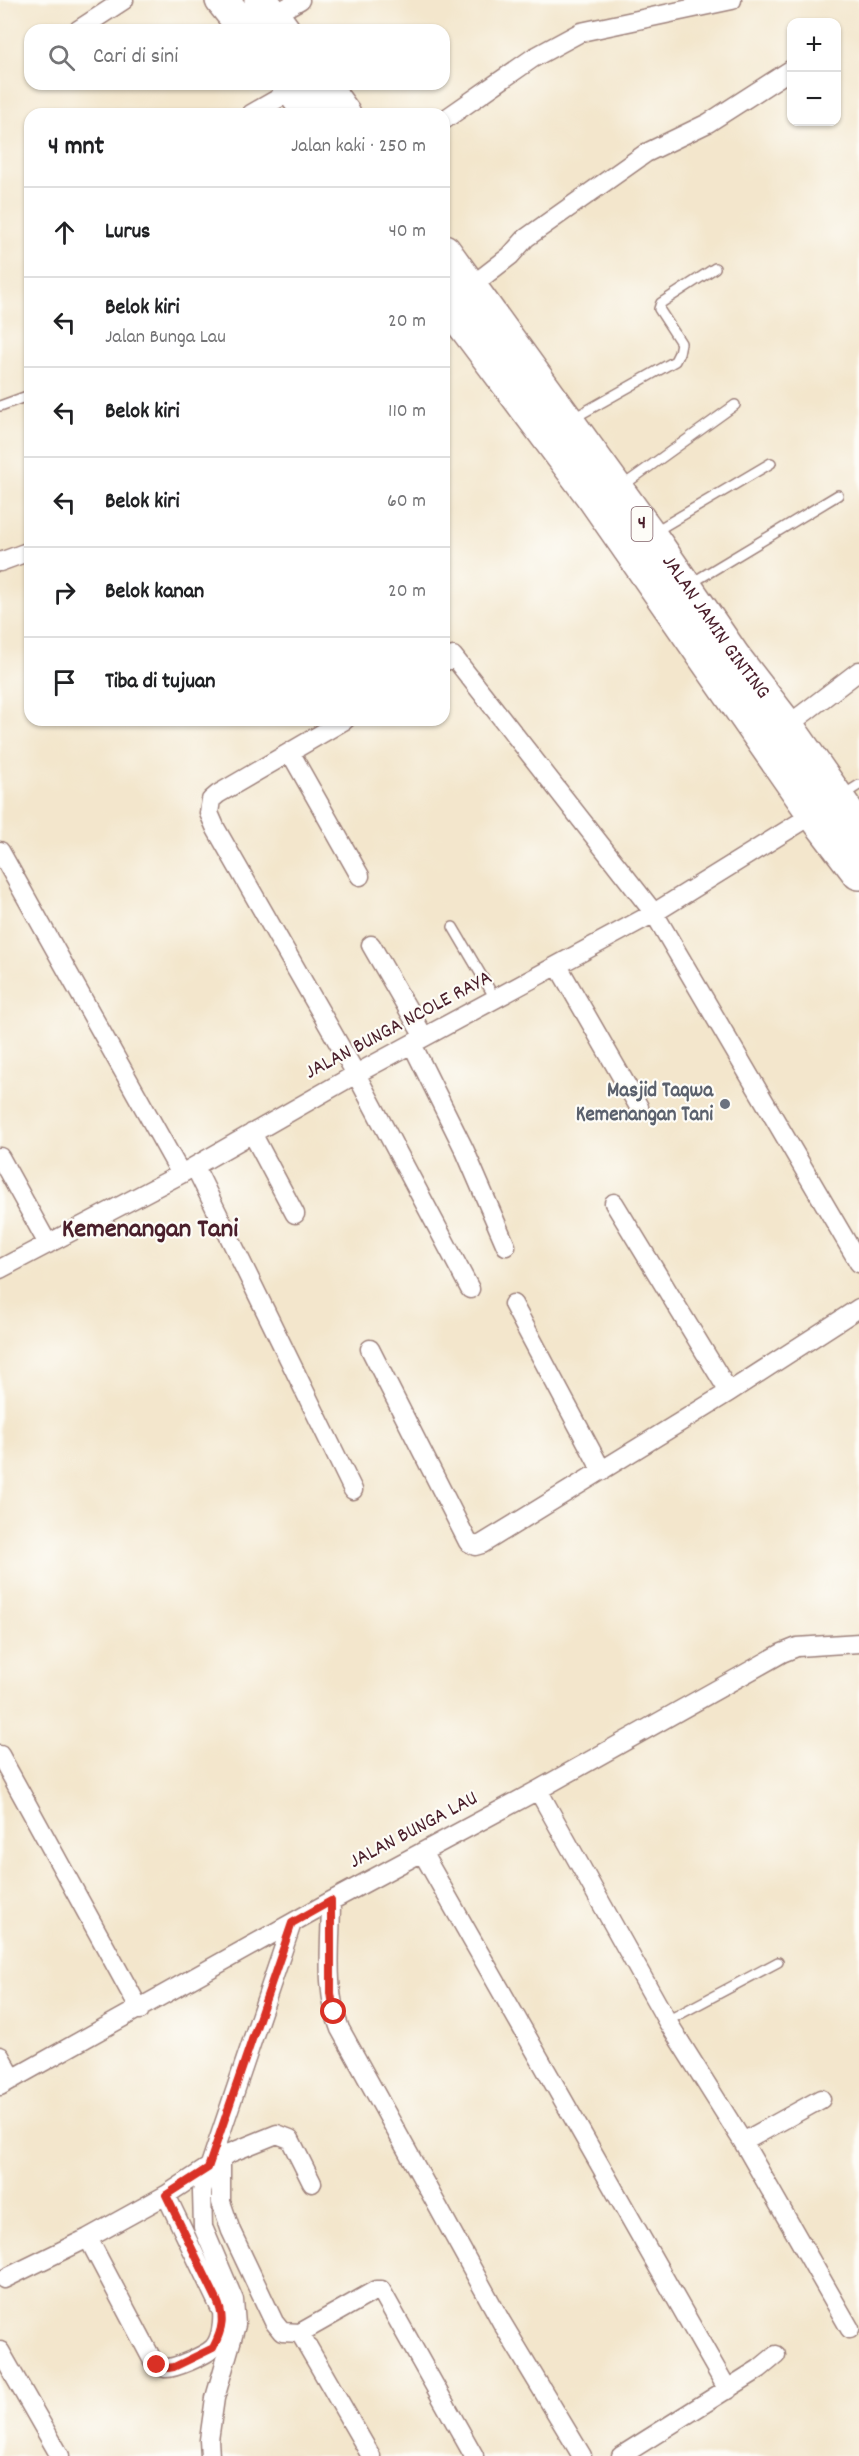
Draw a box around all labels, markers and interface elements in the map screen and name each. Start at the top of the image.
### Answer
map controls [787,18,841,126]
button: + [787,18,841,72]
search box [24,24,450,90]
icon: search [45,41,78,74]
text: Cari di sini [93,42,178,73]
button: − [787,72,841,126]
text: 4 mnt [48,129,104,166]
text: Jalan kaki · 250 m [291,133,426,161]
icon: ahead [48,216,81,249]
text: Lurus [105,217,150,248]
text: 40 m [388,218,426,246]
text: Belok kiri [105,293,179,324]
icon: left [48,306,81,339]
text: 20 m [388,308,426,336]
text: Jalan Bunga Lau [105,324,226,352]
icon: left [48,396,81,429]
text: Belok kiri [105,397,179,428]
text: 110 m [388,398,426,426]
icon: left [48,486,81,519]
text: Belok kiri [105,487,179,518]
text: 60 m [387,488,426,516]
road number: 4 [632,507,652,541]
street label: JALAN JAMIN GINTING [653,549,777,706]
icon: right [48,576,81,609]
text: Belok kanan [105,577,204,608]
text: 20 m [388,578,426,606]
icon: arrive [48,666,81,699]
text: Tiba di tujuan [105,667,215,698]
street label: JALAN BUNGA NCOLE RAYA [300,964,498,1088]
place label: Masjid Taqwa Kemenangan Tani [576,1077,714,1131]
marker: Masjid Taqwa Kemenangan Tani [718,1097,732,1111]
district label: Kemenangan Tani [62,1211,238,1250]
street label: JALAN BUNGA LAU [344,1784,484,1878]
route start [320,1998,346,2024]
route end [143,2351,169,2377]

